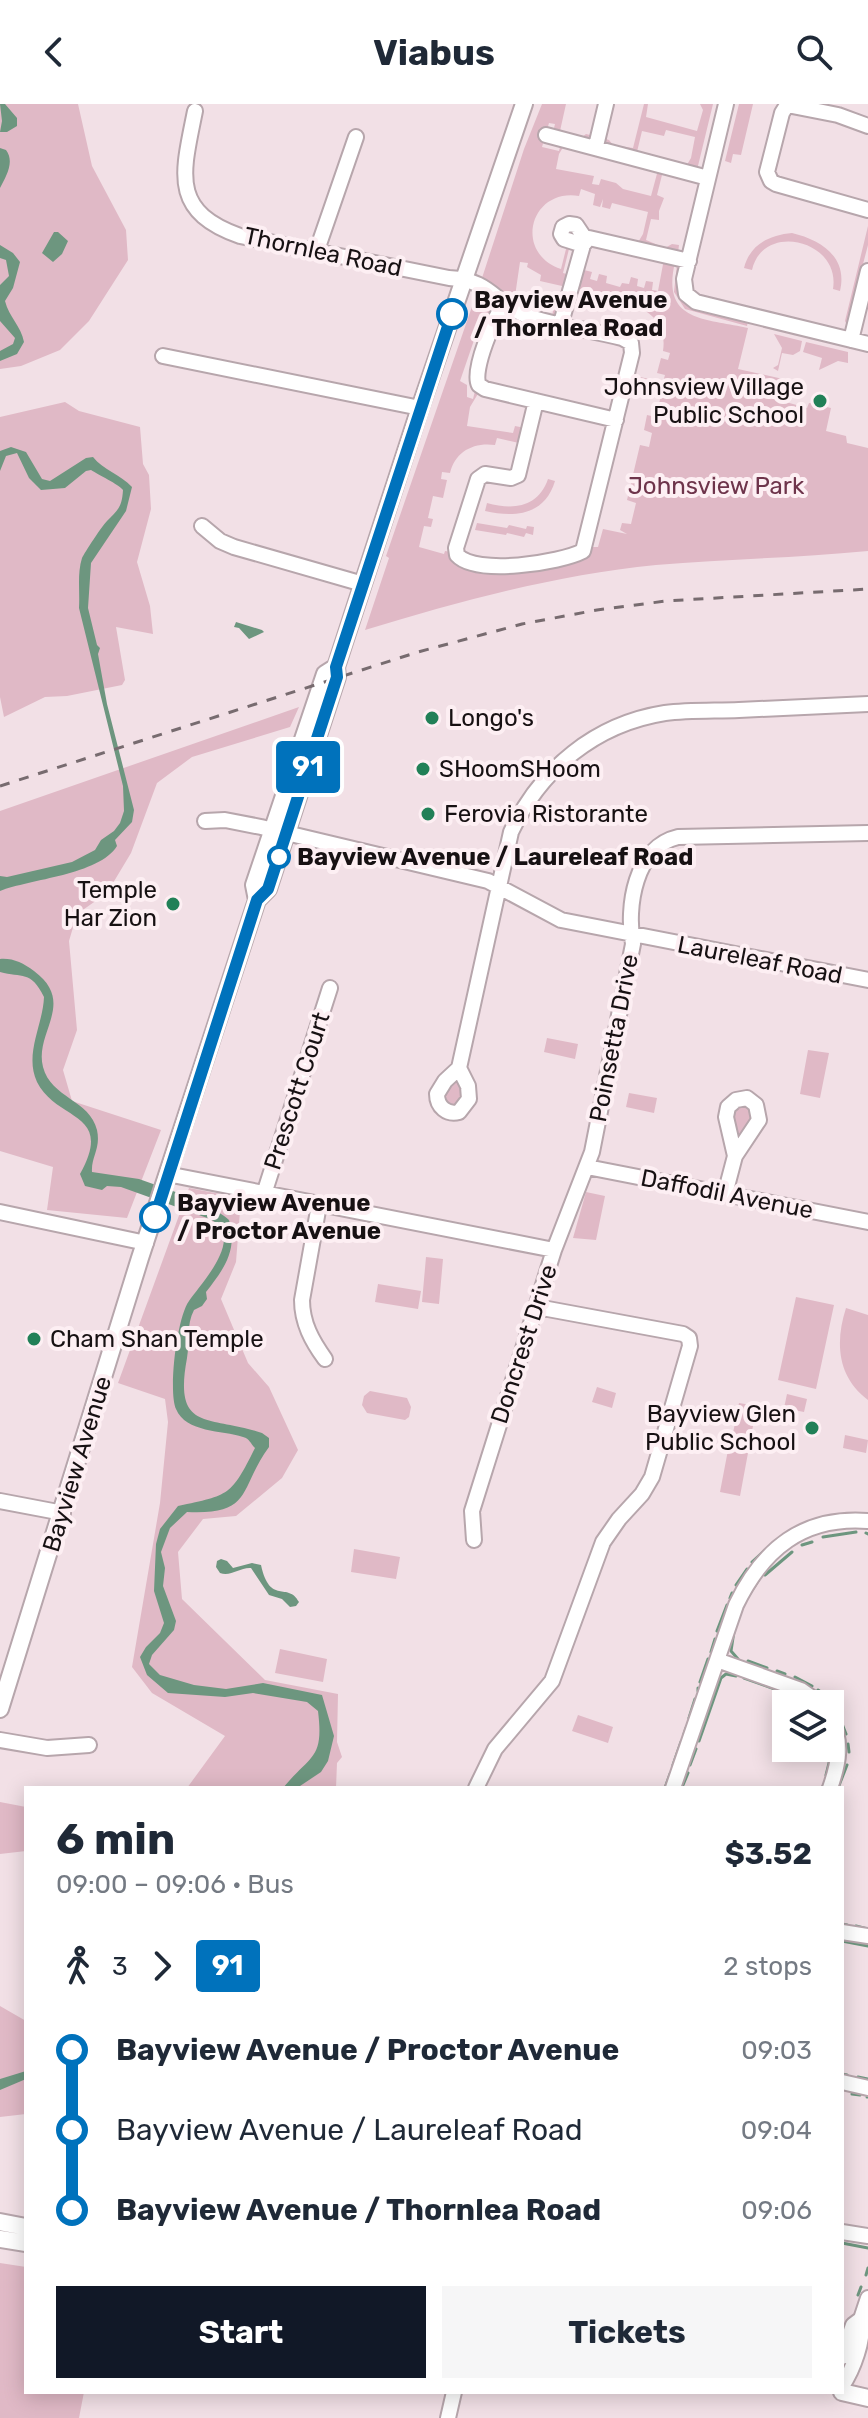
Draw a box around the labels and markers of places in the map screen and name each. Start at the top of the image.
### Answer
place label: Bayview Avenue / Thornlea Road [474,286,668,342]
marker: Bayview Avenue / Thornlea Road [437,299,467,329]
place label: Johnsview Village Public School [604,373,804,429]
marker: Johnsview Village Public School [811,392,829,410]
place label: Longo's [448,704,534,732]
marker: Longo's [423,709,441,727]
place label: SHoomSHoom [439,755,601,783]
marker: SHoomSHoom [414,760,432,778]
place label: Ferovia Ristorante [444,800,648,828]
marker: Ferovia Ristorante [419,805,437,823]
place label: Bayview Avenue / Laureleaf Road [297,843,693,871]
marker: Bayview Avenue / Laureleaf Road [268,846,290,868]
place label: Temple Har Zion [64,876,157,932]
marker: Temple Har Zion [164,895,182,913]
place label: Bayview Avenue / Proctor Avenue [177,1189,381,1245]
marker: Bayview Avenue / Proctor Avenue [140,1202,170,1232]
place label: Cham Shan Temple [50,1325,264,1353]
marker: Cham Shan Temple [25,1330,43,1348]
place label: Bayview Glen Public School [645,1400,796,1456]
marker: Bayview Glen Public School [803,1419,821,1437]

